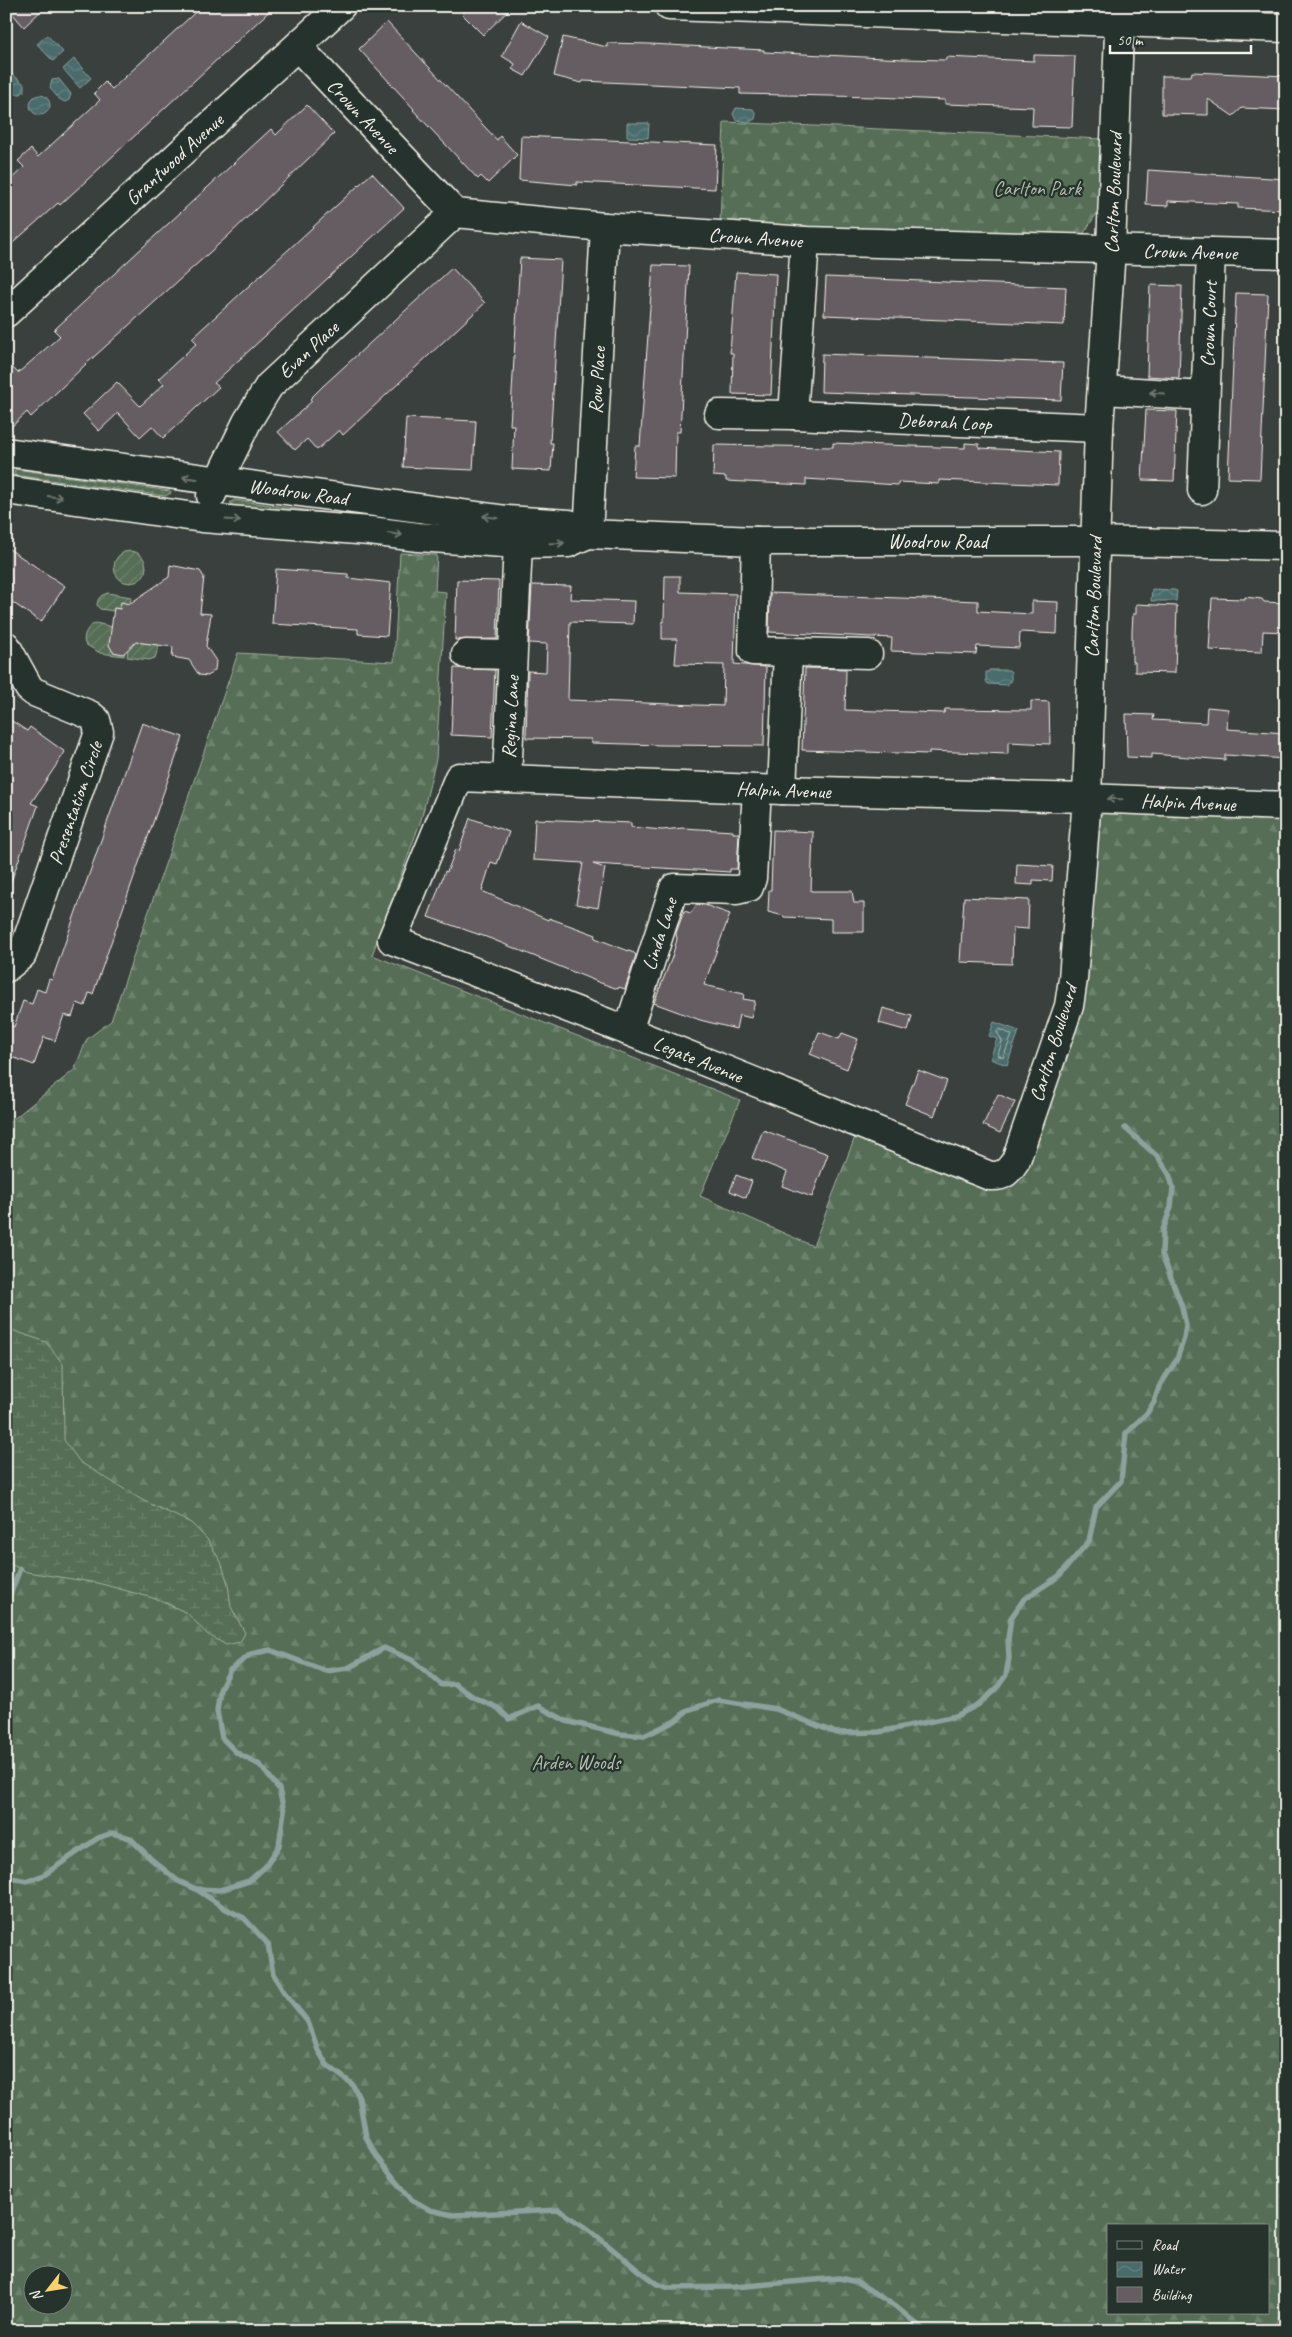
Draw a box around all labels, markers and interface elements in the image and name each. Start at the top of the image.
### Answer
scale bar [1110,22,1251,54]
text: 50 m [1117,31,1144,50]
street label: Crown Avenue [322,74,405,160]
street label: Grantwood Avenue [120,107,230,211]
street label: Carlton Boulevard [1099,129,1128,254]
park label: Carlton Park [993,176,1082,201]
street label: Crown Avenue [708,222,805,254]
street label: Crown Avenue [1143,238,1239,266]
street label: Crown Court [1195,278,1223,368]
street label: Evan Place [273,315,345,384]
street label: Row Place [583,344,611,415]
one-way arrow [1149,389,1165,398]
street label: Deborah Loop [898,407,994,436]
one-way arrow [182,472,198,482]
street label: Woodrow Road [247,473,352,512]
one-way arrow [46,492,62,502]
one-way arrow [482,512,498,522]
one-way arrow [225,516,241,525]
one-way arrow [386,529,402,539]
street label: Woodrow Road [888,529,990,554]
street label: Carlton Boulevard [1079,533,1108,658]
one-way arrow [548,538,565,548]
street label: Regina Lane [496,674,525,759]
street label: Presentation Circle [43,737,109,868]
street label: Halpin Avenue [736,776,833,804]
street label: Halpin Avenue [1141,788,1238,817]
one-way arrow [1107,794,1123,803]
street label: Linda Lane [636,893,683,973]
street label: Carlton Boulevard [1024,979,1084,1105]
street label: Legate Avenue [649,1030,748,1089]
park label: Arden Woods [532,1750,622,1775]
legend [1107,2224,1270,2314]
text: Road [1152,2236,1179,2255]
text: Water [1152,2260,1186,2279]
north arrow [22,2264,72,2314]
text: N [27,2286,47,2305]
text: Building [1152,2286,1192,2305]

